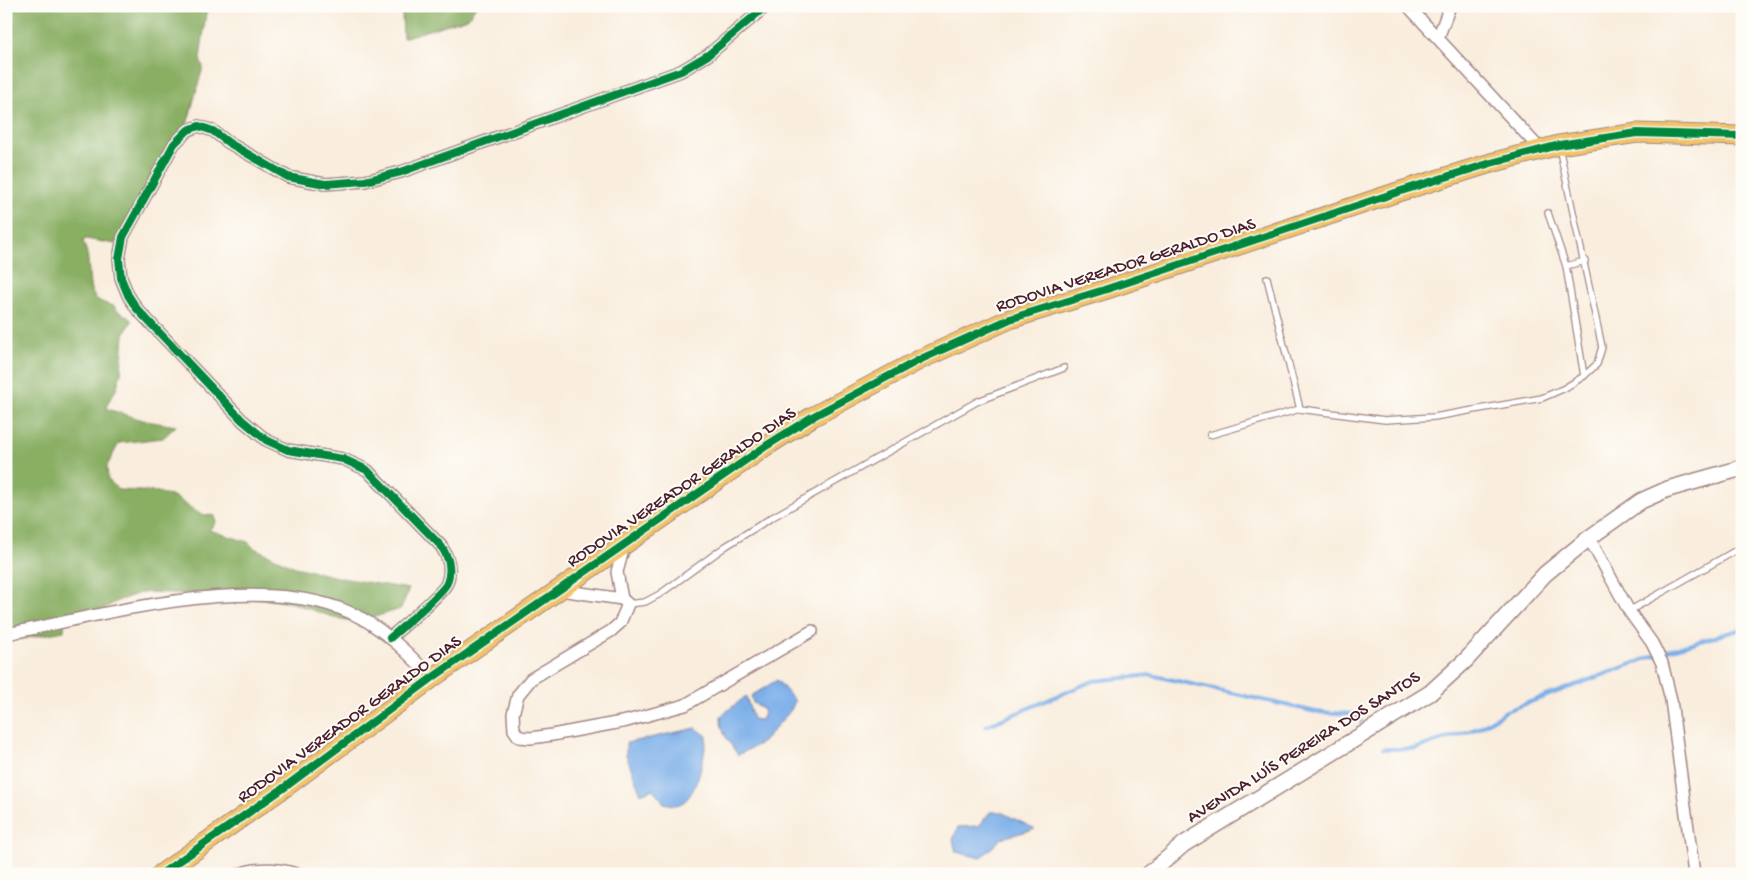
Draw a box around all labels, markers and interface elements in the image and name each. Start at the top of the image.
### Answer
street label: RODOVIA VEREADOR GERALDO DIAS [993,214,1259,318]
street label: RODOVIA VEREADOR GERALDO DIAS [563,403,801,573]
street label: RODOVIA VEREADOR GERALDO DIAS [234,631,467,808]
street label: AVENIDA LUÍS PEREIRA DOS SANTOS [1184,667,1425,829]

